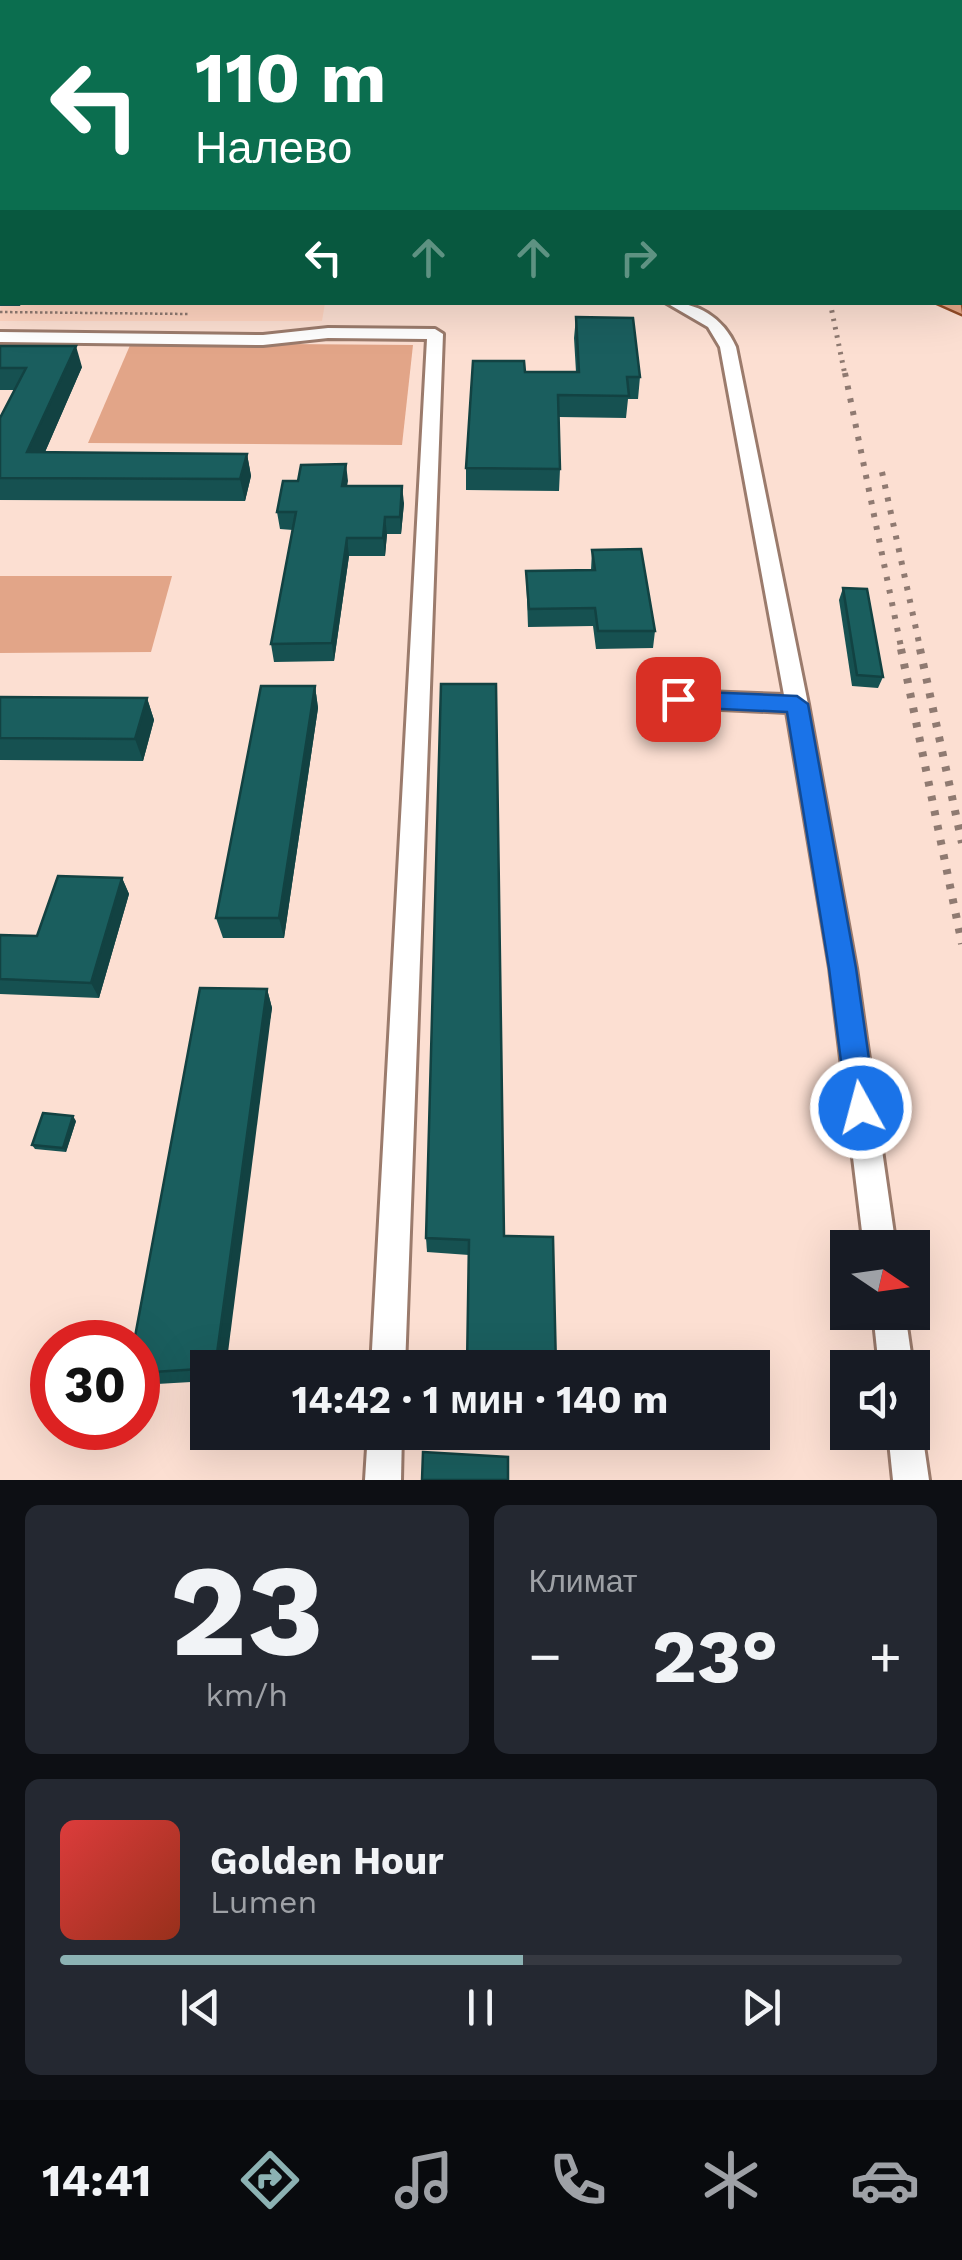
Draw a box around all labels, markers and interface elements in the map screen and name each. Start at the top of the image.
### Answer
text: 110 m [195,37,386,119]
icon: left [30,40,160,170]
text: Налево [195,121,352,174]
icon: left [296,230,351,285]
icon: ahead [401,230,456,285]
icon: ahead [506,230,561,285]
icon: right [611,230,666,285]
pin [636,657,721,742]
icon: arrive [651,672,706,727]
position arrow [809,1056,913,1160]
north arrow [830,1230,930,1330]
map controls [830,1230,930,1450]
speed limit sign: 30 [30,1320,160,1450]
button: sound [830,1350,930,1450]
text: 14:42 · 1 мин · 140 m [292,1378,668,1422]
text: 23 [169,1534,324,1687]
text: Климат [529,1562,637,1600]
text: 23° [652,1612,778,1700]
text: − [529,1624,562,1688]
text: + [869,1624,902,1688]
text: km/h [206,1676,288,1714]
text: Golden Hour [210,1839,444,1883]
text: Lumen [210,1883,317,1921]
icon: previous [173,1980,228,2035]
icon: pause [453,1980,508,2035]
icon: next [734,1980,789,2035]
icon: directions [235,2145,305,2215]
icon: music [389,2145,459,2215]
icon: phone [543,2145,613,2215]
icon: climate [696,2145,766,2215]
icon: car [850,2145,920,2215]
text: 14:41 [42,2154,151,2207]

